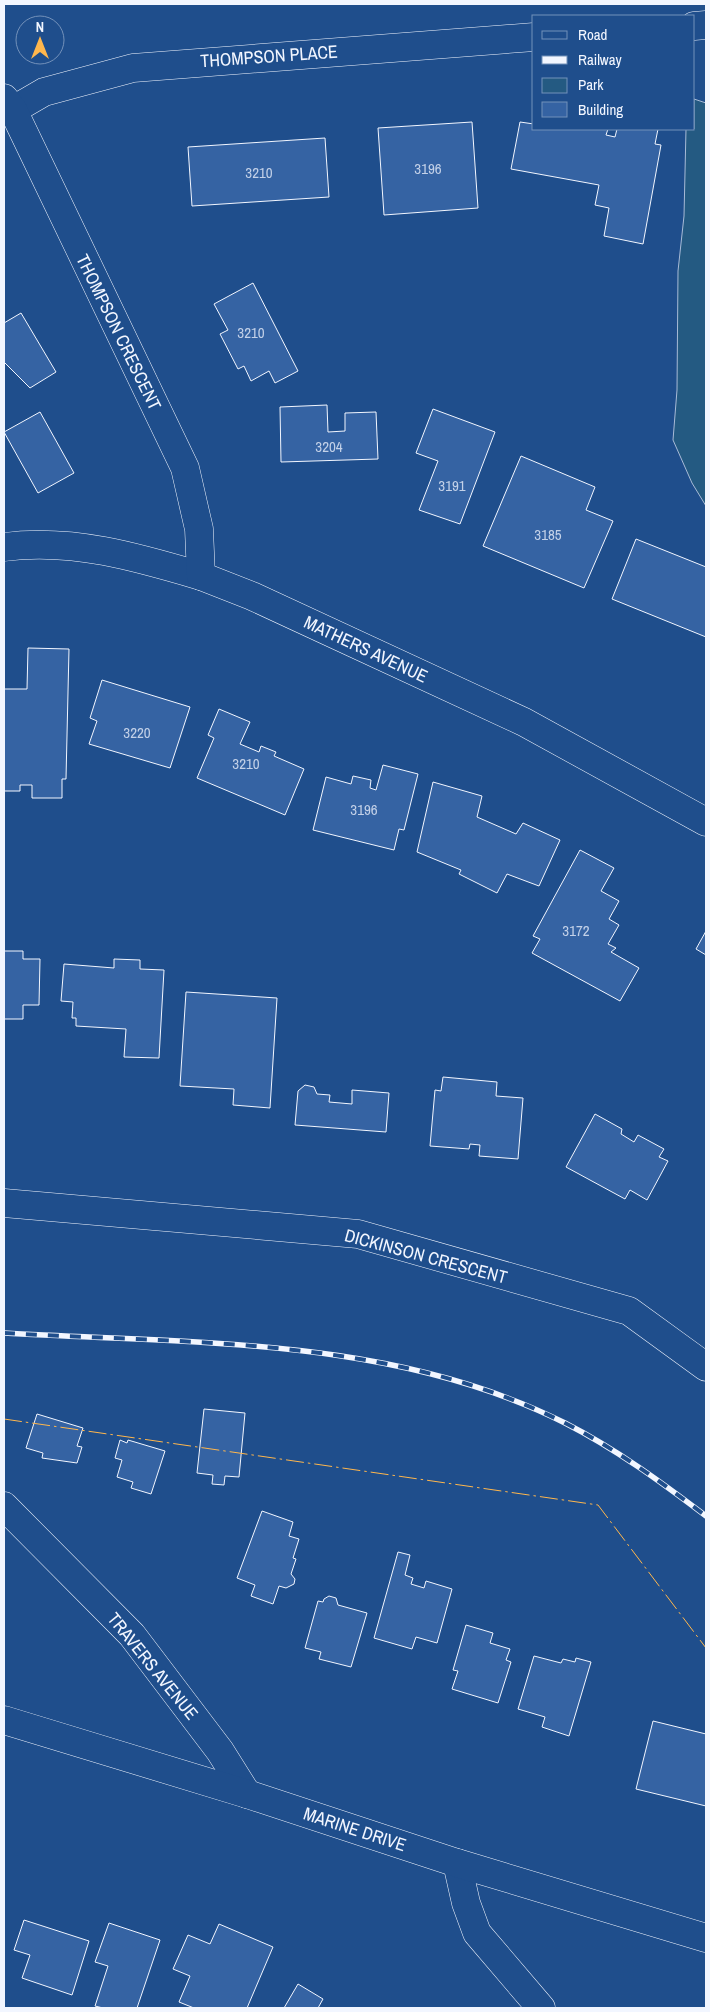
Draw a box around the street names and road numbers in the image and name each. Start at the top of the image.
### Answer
street label: THOMPSON PLACE [199,39,339,73]
street label: THOMPSON CRESCENT [70,250,168,414]
street label: MATHERS AVENUE [300,609,432,689]
street label: DICKINSON CRESCENT [342,1222,510,1290]
street label: TRAVERS AVENUE [102,1607,204,1725]
street label: MARINE DRIVE [300,1801,410,1857]

